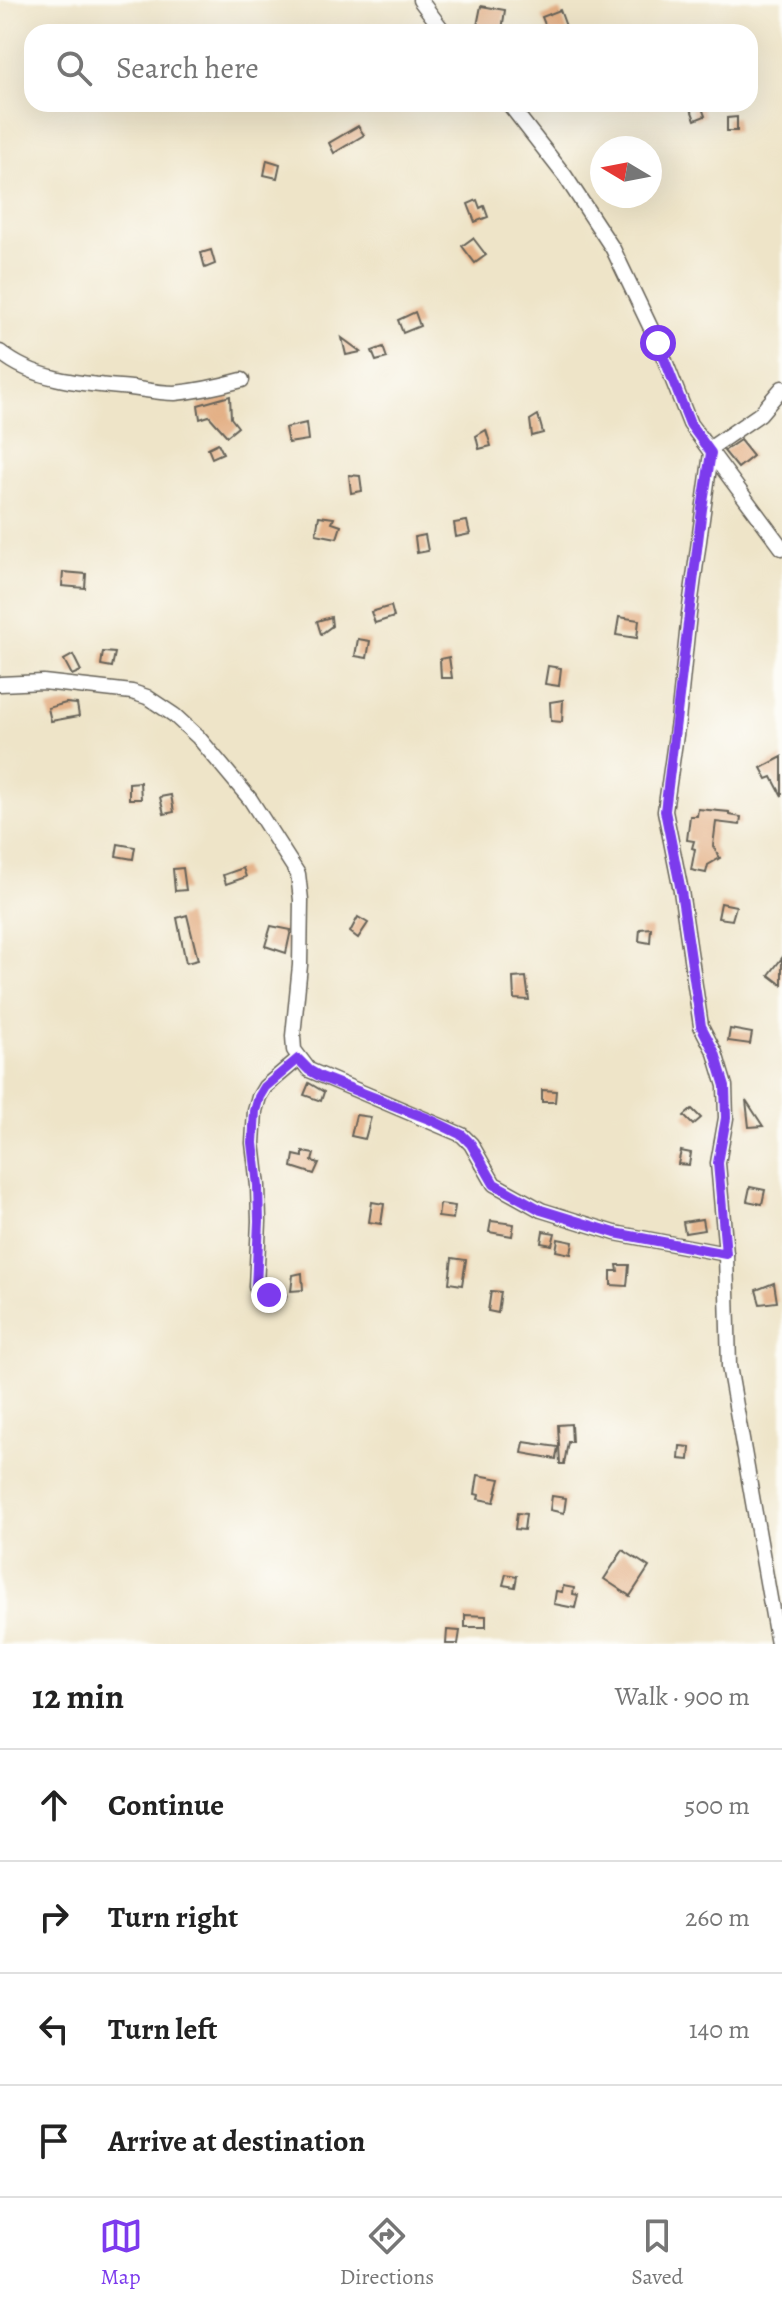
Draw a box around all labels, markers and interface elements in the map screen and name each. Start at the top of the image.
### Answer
search box [24,24,758,112]
icon: search [52,46,96,90]
text: Search here [116,48,259,88]
north arrow [590,136,662,208]
route start [640,325,676,361]
route end [251,1277,287,1313]
text: 12 min [32,1673,124,1720]
text: Walk · 900 m [615,1679,750,1714]
icon: ahead [32,1783,76,1827]
text: Continue [108,1785,224,1825]
text: 500 m [684,1788,750,1823]
icon: right [32,1895,76,1939]
text: Turn right [108,1897,238,1937]
text: 260 m [685,1900,750,1935]
icon: left [32,2007,76,2051]
text: Turn left [108,2009,217,2049]
text: 140 m [689,2012,750,2047]
icon: arrive [32,2119,76,2163]
text: Arrive at destination [108,2121,365,2161]
tab: Map [99,2214,143,2292]
tab: Directions [340,2214,434,2292]
tab: Saved [631,2214,683,2292]

